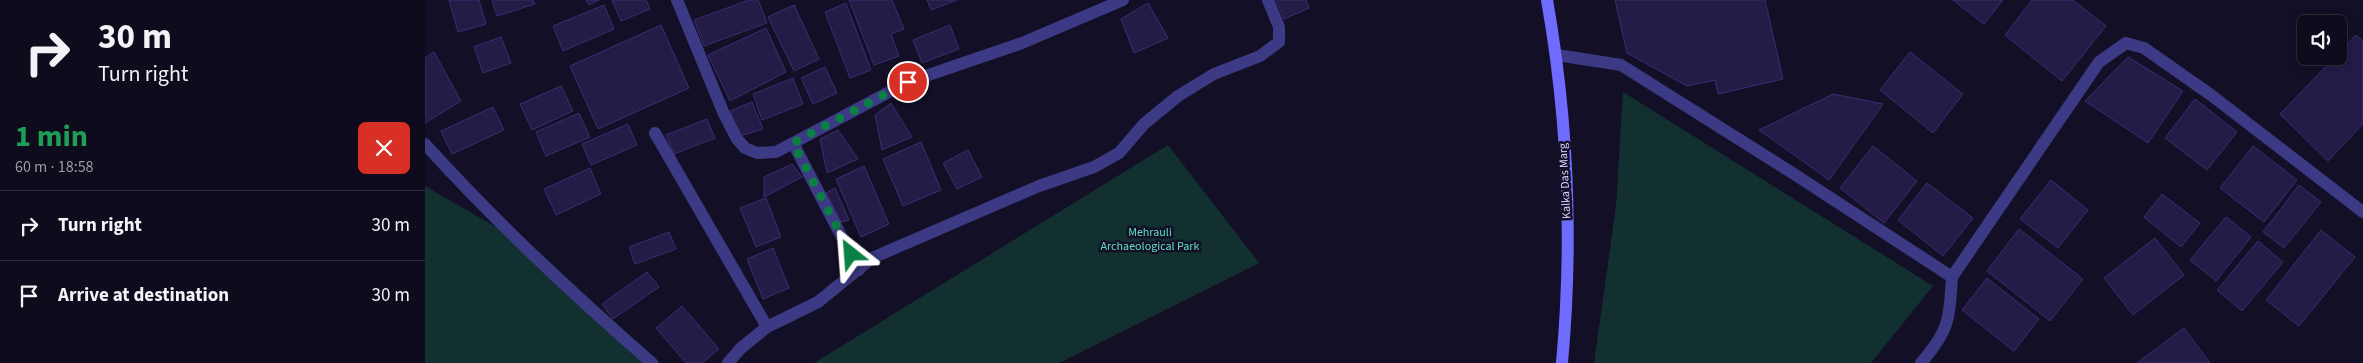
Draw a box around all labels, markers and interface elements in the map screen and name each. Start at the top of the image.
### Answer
text: 30 m [98,12,172,62]
map controls [2297,15,2347,65]
button: sound [2297,15,2347,65]
icon: right [15,20,80,85]
text: Turn right [98,58,188,90]
pin [887,61,929,103]
icon: arrive [894,68,922,96]
text: 1 min [15,115,88,158]
button: close [358,122,410,174]
street label: Kalka Das Marg [1555,143,1575,219]
text: 60 m · 18:58 [15,156,94,178]
icon: right [15,212,43,240]
text: Turn right [58,212,142,239]
text: 30 m [372,212,410,239]
park label: Mehrauli Archaeological Park [1101,224,1200,255]
position arrow [824,227,876,279]
icon: arrive [15,282,43,310]
text: Arrive at destination [58,282,229,309]
text: 30 m [372,282,410,309]

